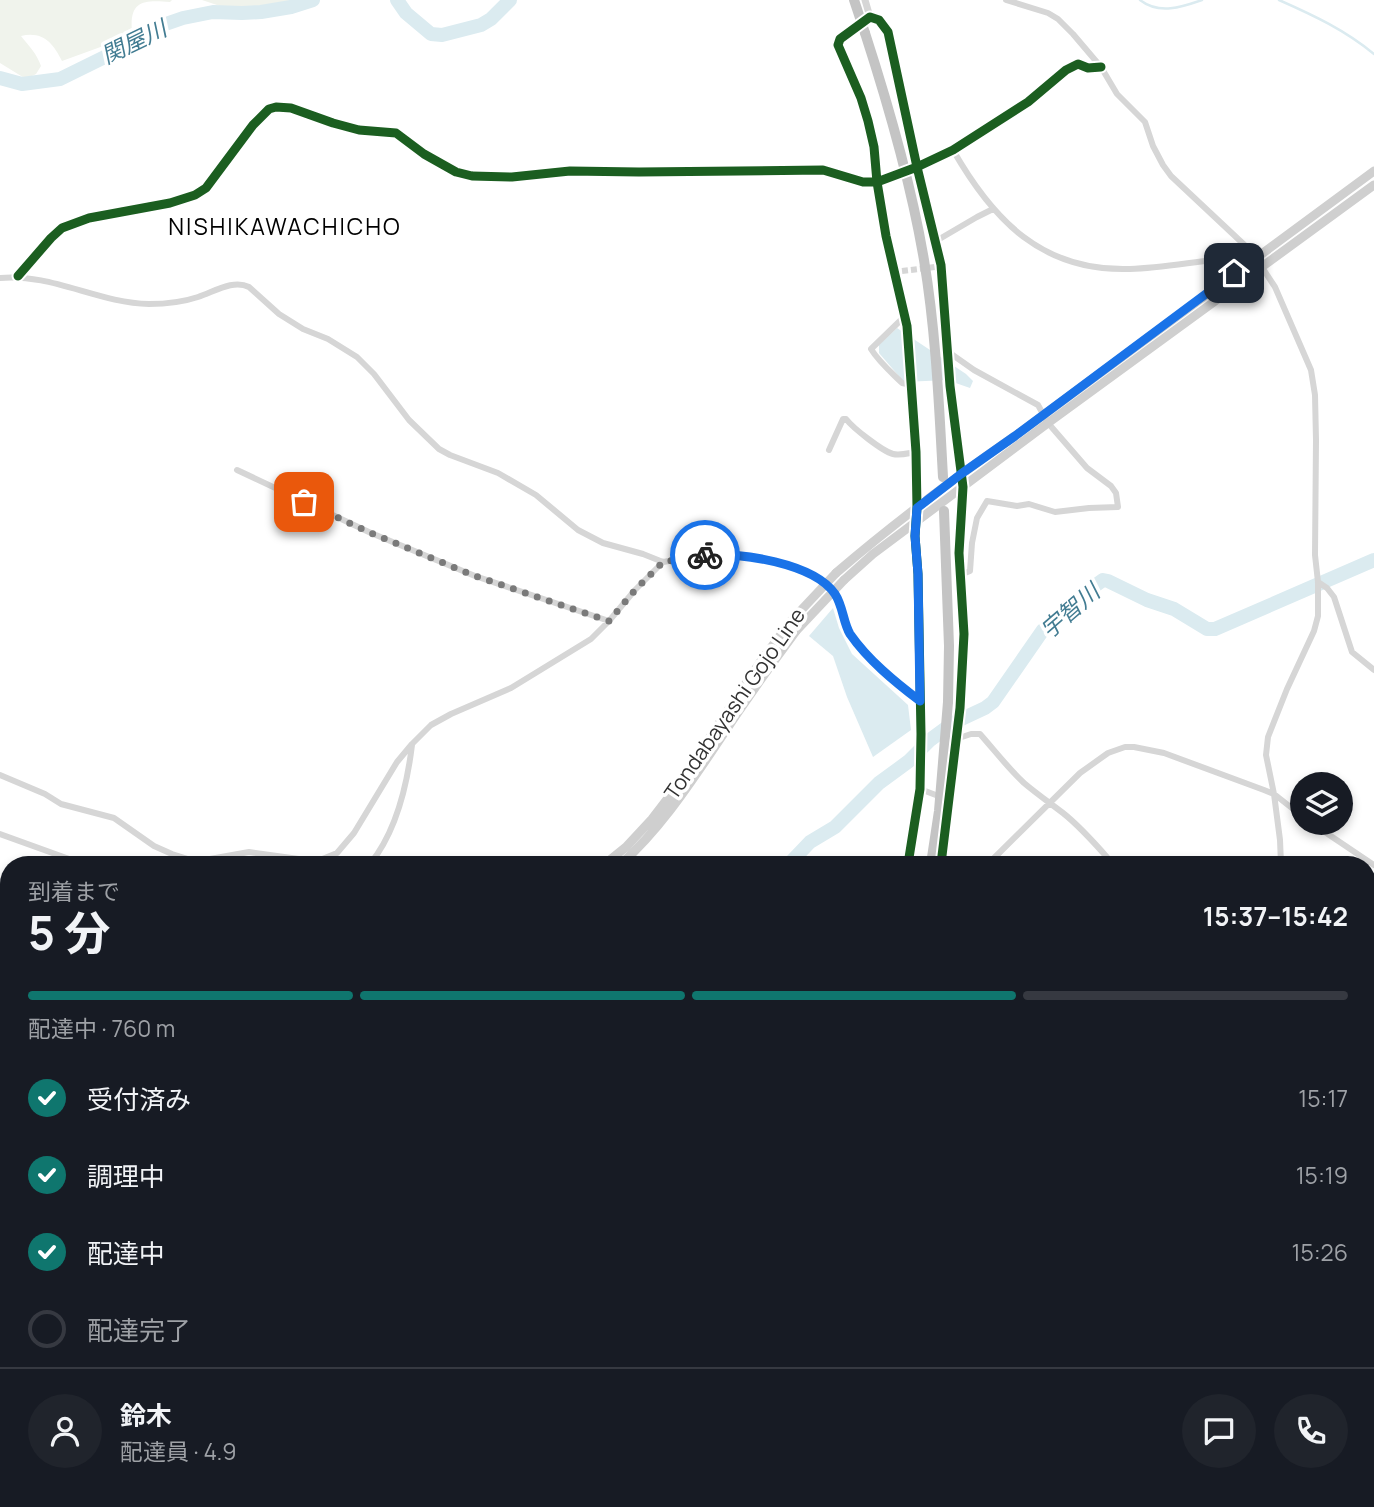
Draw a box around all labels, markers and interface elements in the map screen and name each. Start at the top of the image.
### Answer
water label: 関屋川 [96,10,174,71]
district label: NISHIKAWACHICHO [168,210,402,242]
pin [1204,243,1264,303]
icon: home [1215,254,1253,292]
pin [274,472,334,532]
icon: bag [285,483,323,521]
courier [670,520,740,590]
icon: bike [686,536,724,574]
water label: 宇智川 [1033,574,1108,645]
street label: Tondabayashi Gojo Line [657,602,811,805]
map controls [1290,772,1353,835]
button: layers [1290,772,1353,835]
text: 到着まで [28,875,120,907]
text: 15:37–15:42 [1203,898,1348,934]
text: 5 分 [28,901,110,964]
text: 配達中 · 760 m [28,1012,175,1044]
icon: check [28,1079,66,1117]
text: 受付済み [87,1081,191,1117]
text: 15:17 [1298,1082,1348,1114]
icon: check [28,1156,66,1194]
text: 調理中 [87,1158,165,1194]
text: 15:19 [1296,1159,1348,1191]
icon: check [28,1233,66,1271]
text: 配達中 [87,1235,165,1271]
text: 15:26 [1291,1236,1348,1268]
text: 配達完了 [87,1312,191,1348]
button: person [28,1394,102,1468]
button: chat [1182,1394,1256,1468]
button: phone [1274,1394,1348,1468]
text: 鈴木 [120,1397,172,1433]
text: 配達員 · 4.9 [120,1435,237,1467]

